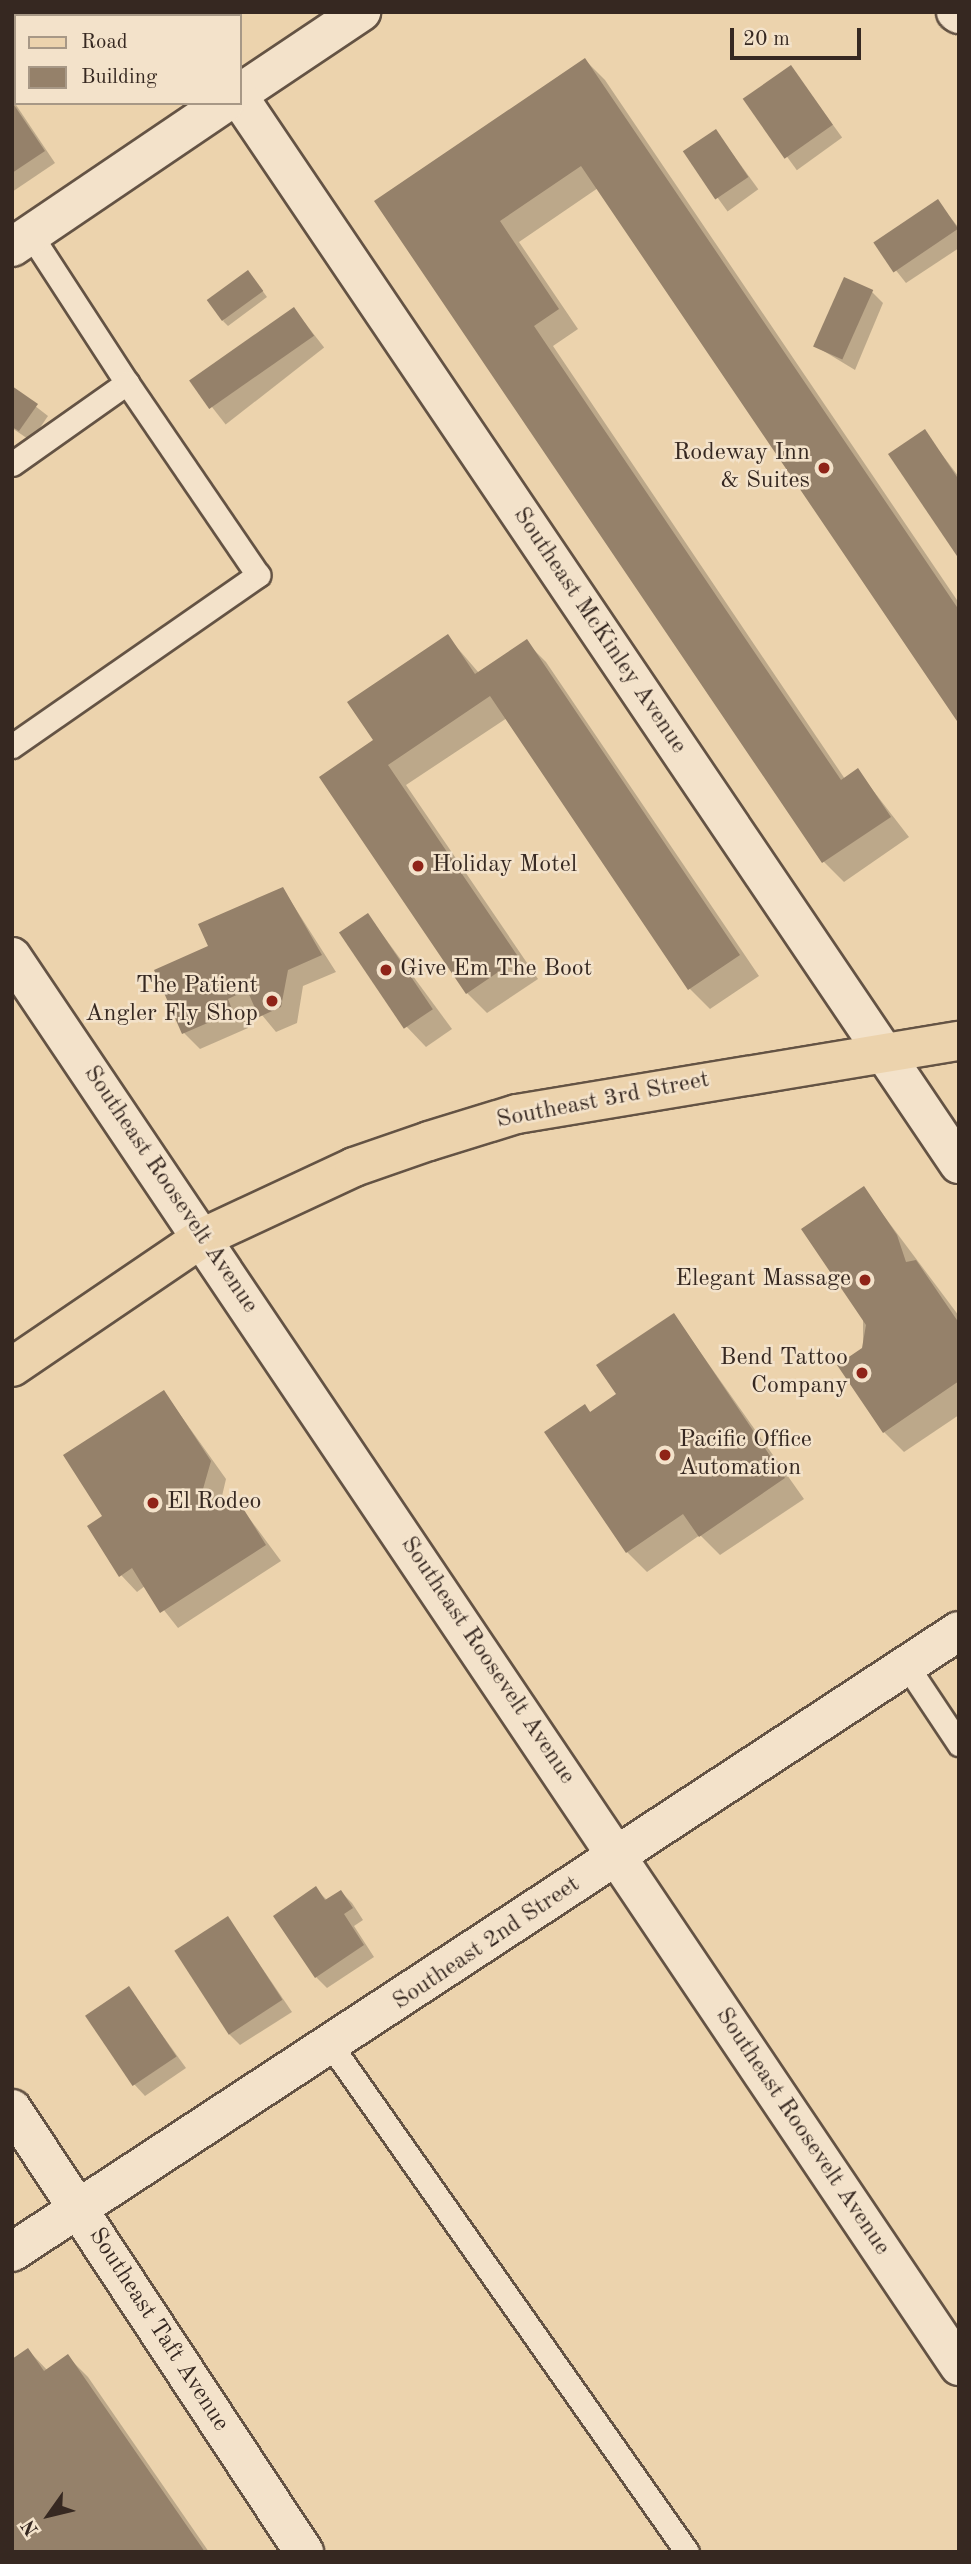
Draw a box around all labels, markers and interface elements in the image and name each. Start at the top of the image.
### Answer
legend [14,14,242,105]
scale bar [733,14,864,58]
text: 20 m [743,29,790,50]
text: Road [81,32,128,53]
text: Building [81,67,157,88]
place label: Rodeway Inn & Suites [673,440,810,496]
marker: Rodeway Inn & Suites [816,460,832,476]
street label: Southeast McKinley Avenue [506,502,692,760]
place label: Holiday Motel [432,852,577,880]
marker: Holiday Motel [410,858,426,874]
place label: Give Em The Boot [400,956,592,984]
marker: Give Em The Boot [378,962,394,978]
place label: The Patient Angler Fly Shop [85,973,258,1029]
marker: The Patient Angler Fly Shop [264,993,280,1009]
street label: Southeast Roosevelt Avenue [76,1061,264,1319]
street label: Southeast 3rd Street [494,1066,712,1136]
place label: Elegant Massage [675,1266,851,1294]
marker: Elegant Massage [857,1272,873,1288]
place label: Bend Tattoo Company [720,1345,848,1401]
marker: Bend Tattoo Company [854,1365,870,1381]
place label: Pacific Office Automation [679,1427,812,1483]
marker: Pacific Office Automation [657,1447,673,1463]
place label: El Rodeo [167,1489,261,1517]
marker: El Rodeo [145,1495,161,1511]
street label: Southeast Roosevelt Avenue [393,1532,581,1790]
street label: Southeast 2nd Street [388,1871,586,2017]
street label: Southeast Roosevelt Avenue [708,2003,896,2261]
street label: Southeast Taft Avenue [82,2223,234,2437]
north arrow [14,2480,84,2550]
text: N [19,2516,43,2538]

